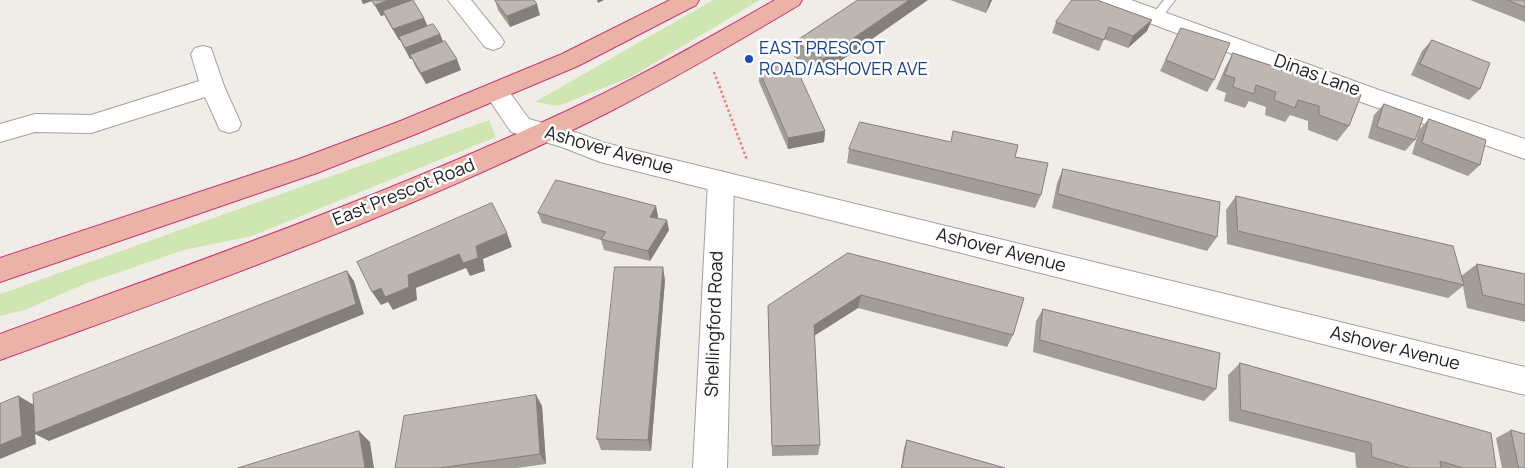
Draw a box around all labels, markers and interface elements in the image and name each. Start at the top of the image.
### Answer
place label: EAST PRESCOT ROAD/ASHOVER AVE [759,38,928,80]
street label: Dinas Lane [1271,50,1363,102]
marker: EAST PRESCOT ROAD/ASHOVER AVE [743,53,755,65]
street label: Ashover Avenue [542,122,676,180]
street label: East Prescot Road [330,155,478,231]
street label: Ashover Avenue [934,224,1068,278]
street label: Shellingford Road [702,251,728,397]
street label: Ashover Avenue [1328,322,1462,376]

